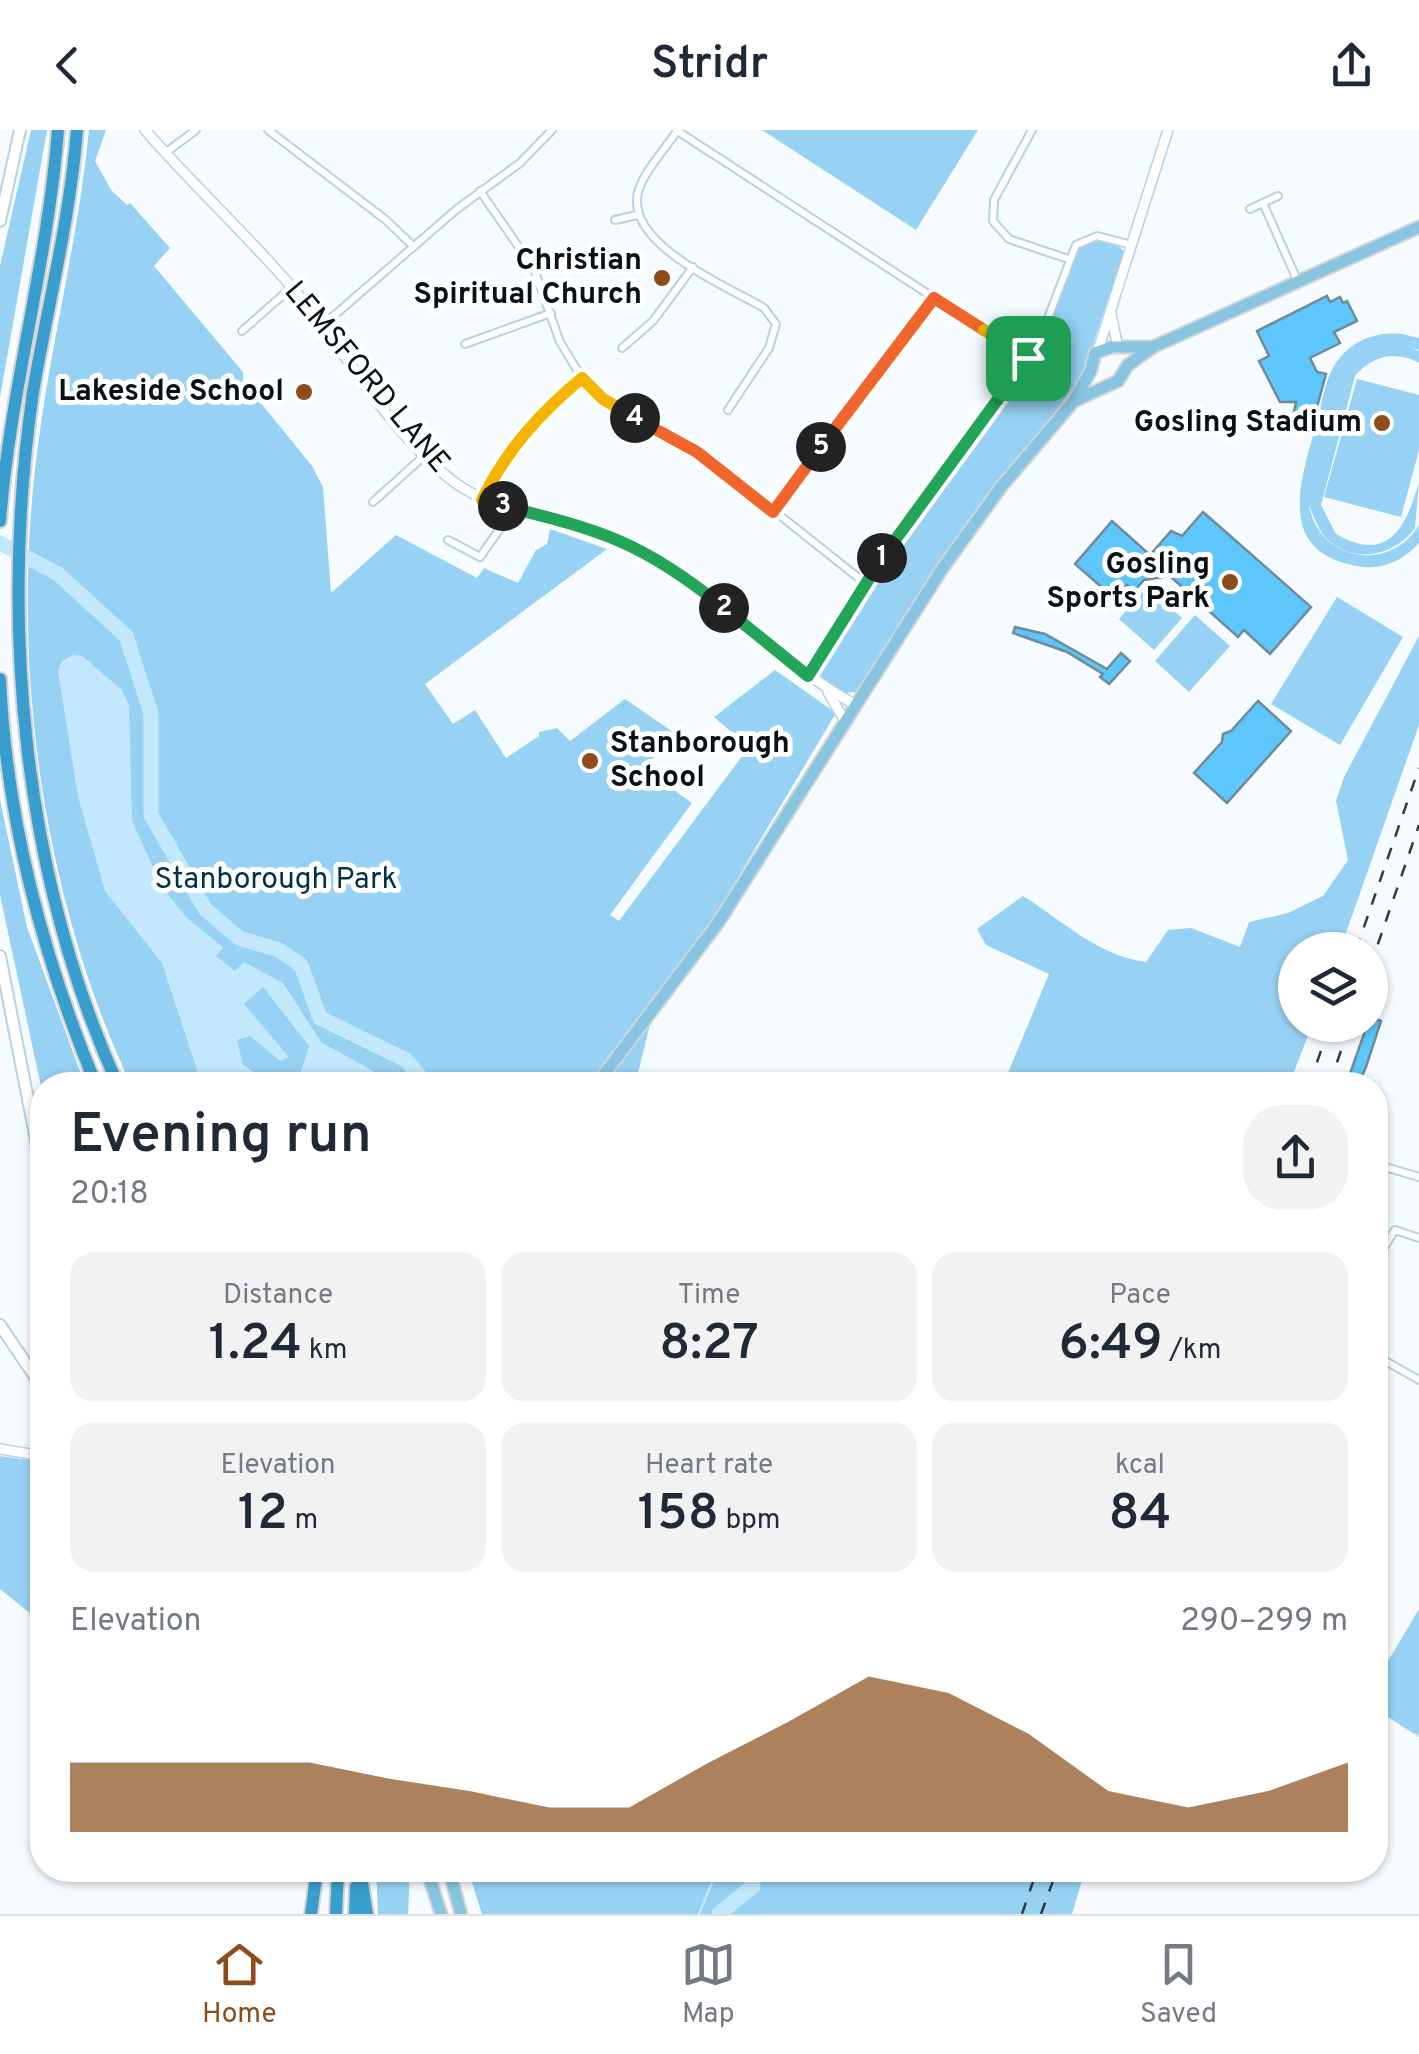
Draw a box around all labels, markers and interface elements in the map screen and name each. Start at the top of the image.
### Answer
text: Stridr [651,37,768,94]
icon: back [40,38,95,93]
icon: share [1324,38,1379,93]
place label: Christian Spiritual Church [414,243,642,314]
marker: Christian Spiritual Church [651,267,673,289]
street label: LEMSFORD LANE [275,275,457,481]
pin [986,316,1071,401]
icon: arrive [1001,331,1056,386]
place label: Lakeside School [58,374,284,411]
marker: Lakeside School [293,381,315,403]
pin: 4 [610,393,660,443]
text: 4 [626,400,644,436]
place label: Gosling Stadium [1134,405,1362,442]
marker: Gosling Stadium [1371,412,1393,434]
pin: 5 [796,422,846,472]
text: 5 [812,429,830,465]
pin: 3 [478,481,528,531]
text: 3 [495,488,511,524]
pin: 1 [857,533,907,583]
text: 1 [876,540,888,576]
place label: Gosling Sports Park [1046,547,1210,618]
marker: Gosling Sports Park [1219,571,1241,593]
pin: 2 [699,583,749,633]
text: 2 [715,590,733,626]
place label: Stanborough School [610,726,790,797]
marker: Stanborough School [579,750,601,772]
park label: Stanborough Park [155,862,397,899]
map controls [1278,932,1388,1042]
button: layers [1278,932,1388,1042]
text: Evening run [70,1102,372,1172]
button: share [1243,1105,1348,1210]
text: 20:18 [70,1175,149,1215]
text: Distance [223,1278,333,1314]
text: Time [678,1278,740,1314]
text: Pace [1109,1278,1171,1314]
text: 1.24 [208,1314,302,1377]
text: 8:27 [659,1314,759,1377]
text: 6:49 [1058,1314,1163,1377]
text: km [302,1333,348,1369]
text: /km [1163,1333,1222,1369]
text: Elevation [220,1448,336,1484]
text: Heart rate [645,1448,773,1484]
text: kcal [1115,1448,1165,1484]
text: 12 [238,1484,288,1547]
text: 158 [638,1484,719,1547]
text: 84 [1109,1484,1171,1547]
text: m [288,1503,318,1539]
text: bpm [719,1503,780,1539]
text: Elevation [70,1602,202,1642]
text: 290–299 m [1180,1602,1348,1642]
tab: Home [202,1937,276,2033]
tab: Map [681,1937,736,2033]
tab: Saved [1140,1937,1217,2033]

